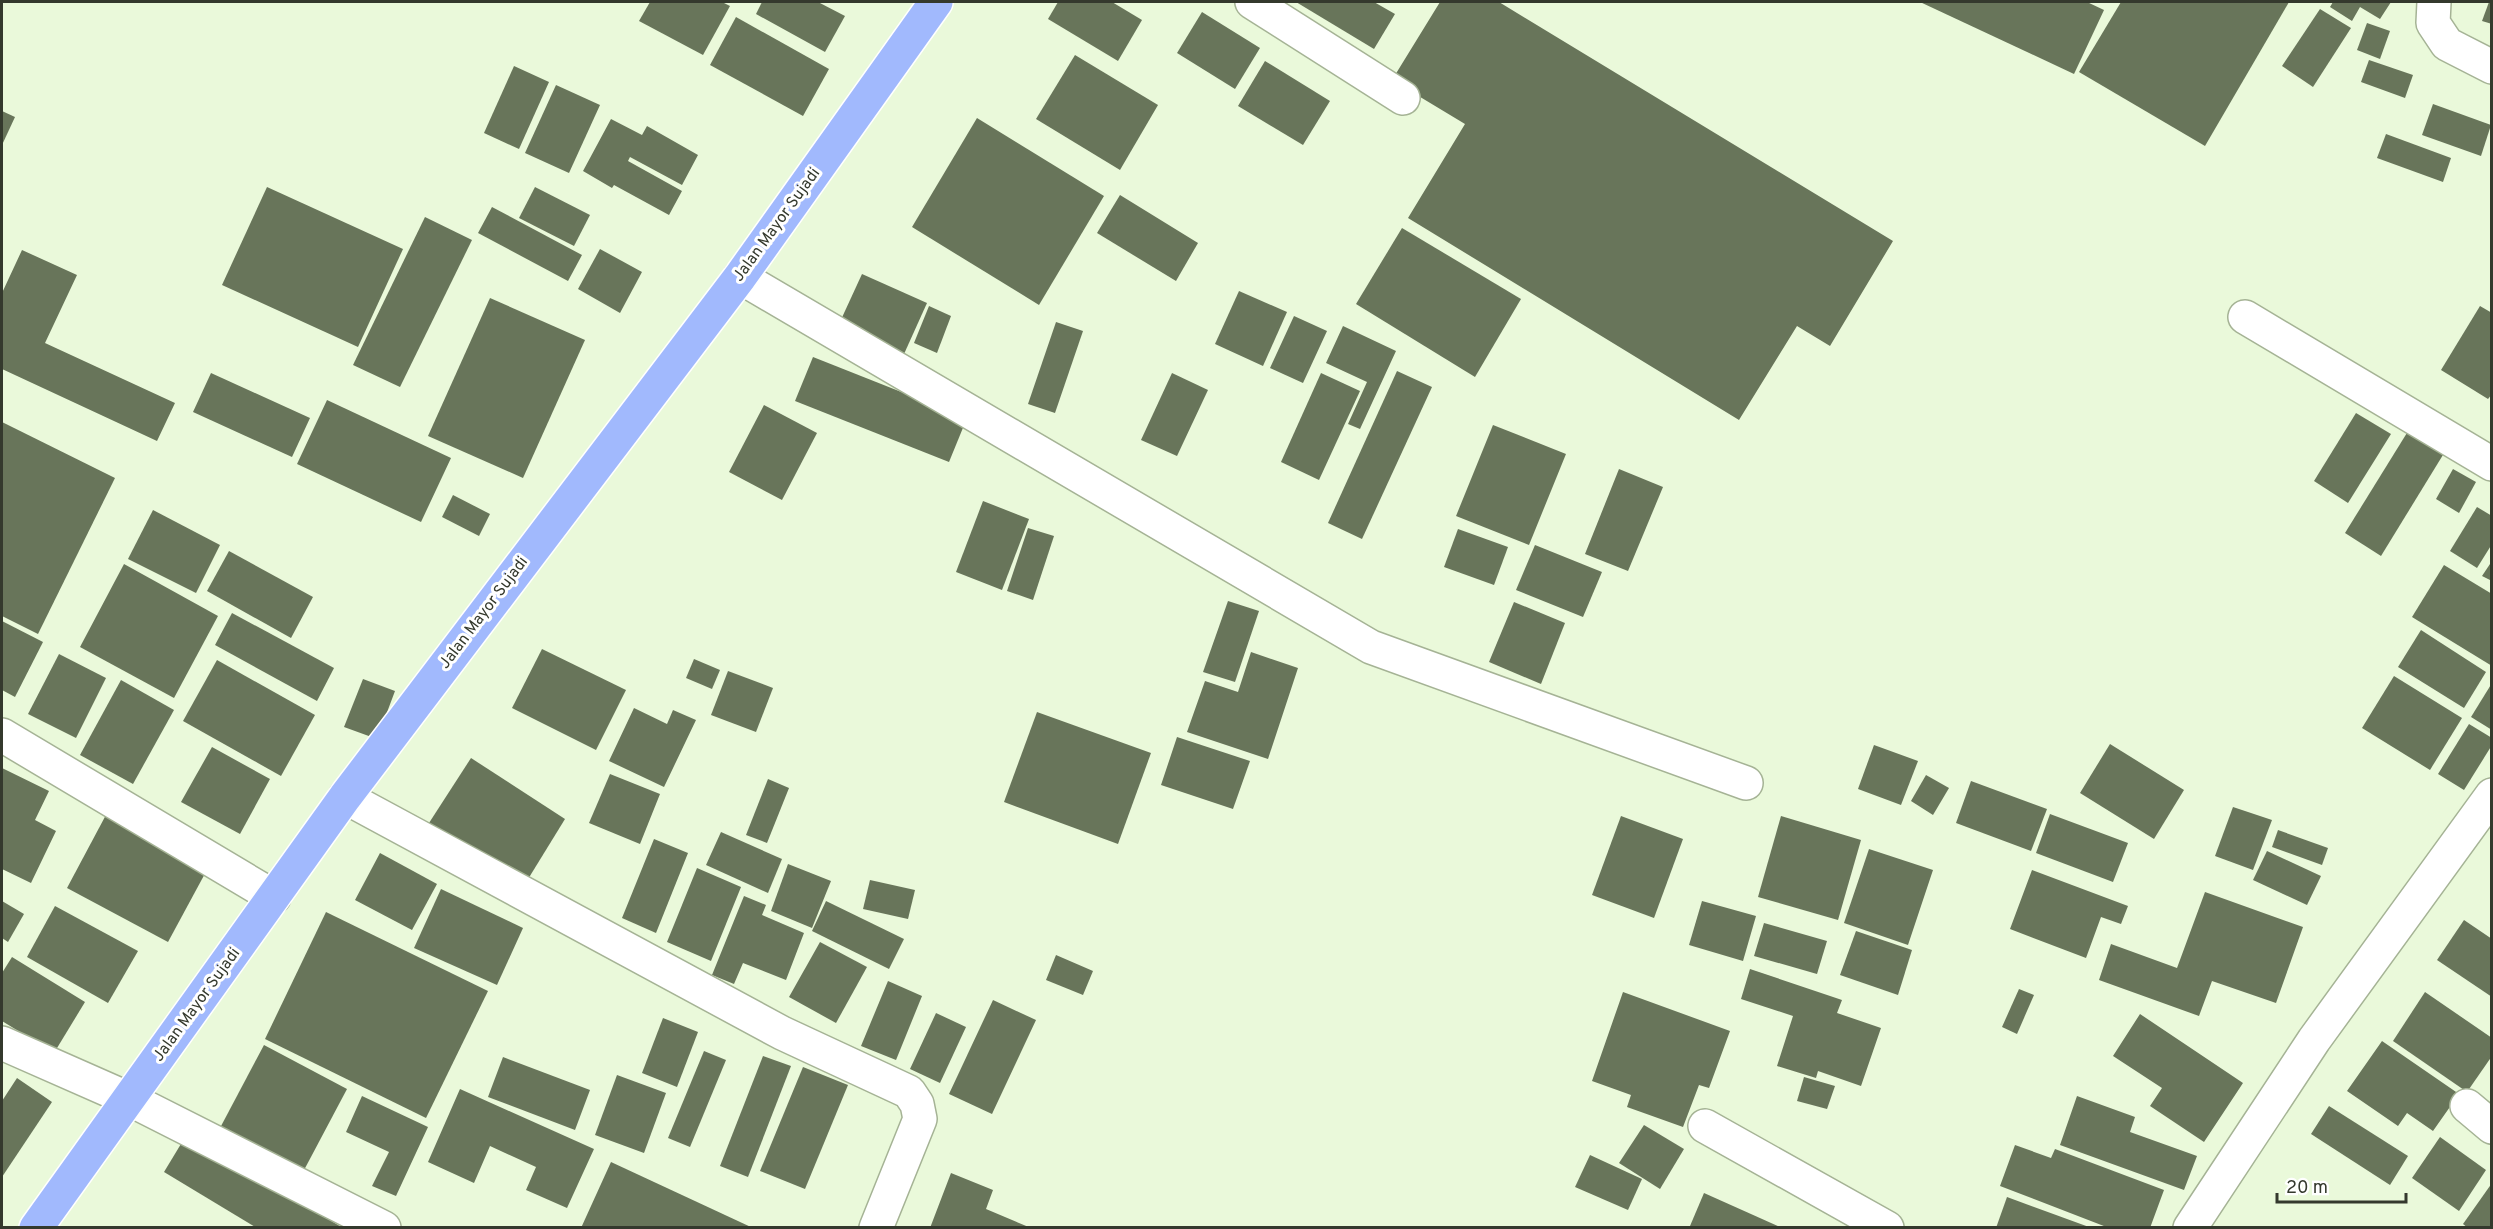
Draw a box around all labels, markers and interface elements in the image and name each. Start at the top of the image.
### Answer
street label: Jalan Mayor Sujadi [729,164,825,286]
street label: Jalan Mayor Sujadi [435,553,533,673]
street label: Jalan Mayor Sujadi [149,944,245,1066]
scale bar [2277,1166,2406,1204]
text: 20 m [2286,1177,2328,1200]

